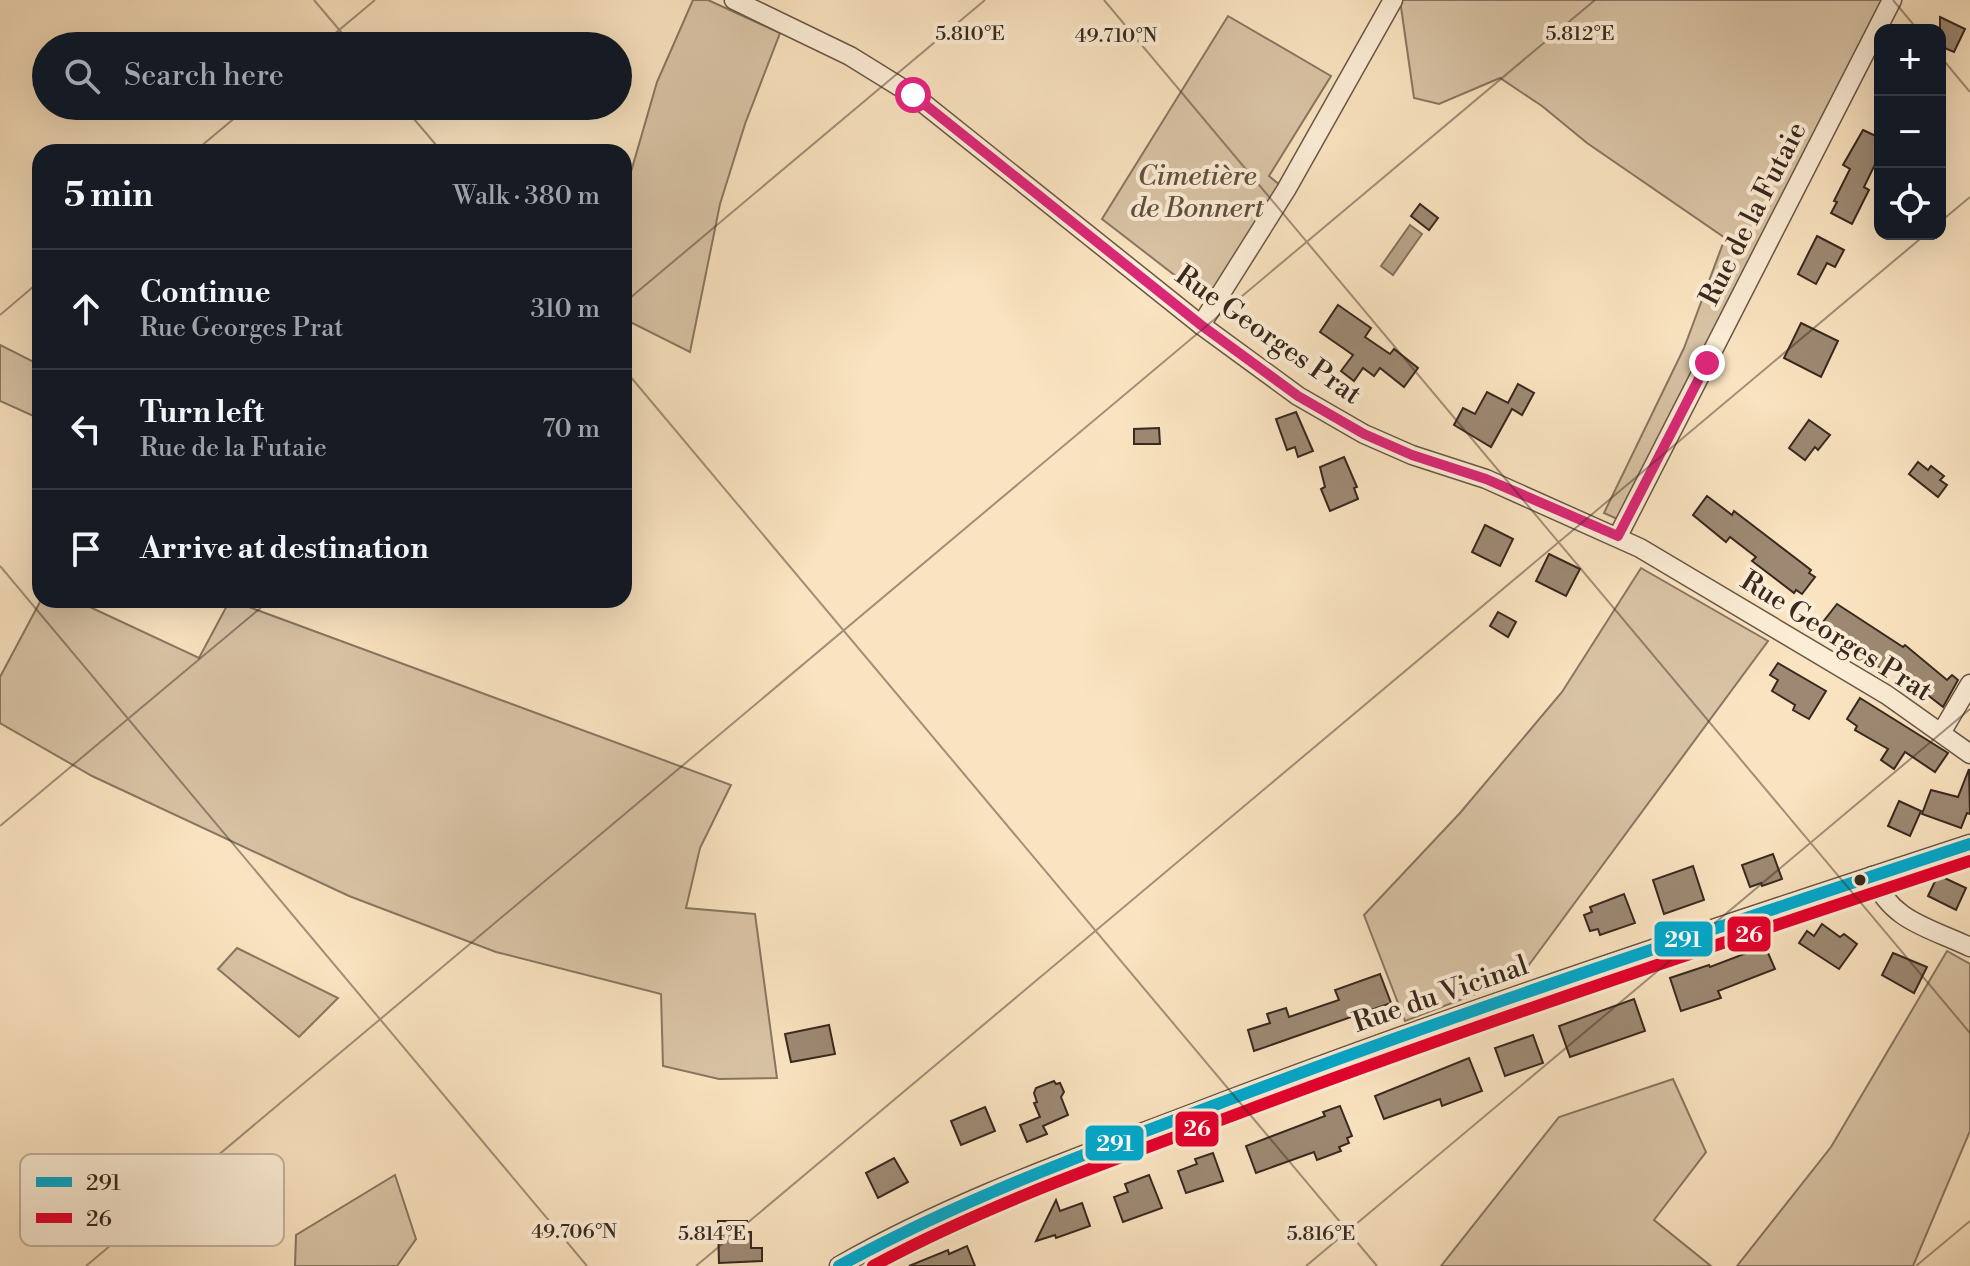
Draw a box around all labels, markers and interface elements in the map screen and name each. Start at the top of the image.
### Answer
text: 5.810°E [935,22,1005,47]
text: 5.812°E [1546,22,1614,47]
text: 49.710°N [1075,24,1157,49]
map controls [1874,24,1946,240]
button: + [1874,24,1946,96]
search box [32,32,632,120]
icon: search [60,54,104,98]
text: Search here [124,57,284,95]
route start [895,77,931,113]
button: − [1874,96,1946,168]
street label: Rue de la Futaie [1692,116,1815,311]
park label: Cimetière de Bonnert [1130,159,1265,226]
button: locate [1874,168,1946,240]
text: 5 min [64,175,153,217]
text: Walk · 380 m [453,180,600,212]
street label: Rue Georges Prat [1168,258,1368,412]
text: Continue [140,274,271,312]
icon: ahead [64,287,108,331]
text: 310 m [531,293,600,325]
text: Rue Georges Prat [140,312,344,344]
route end [1689,345,1725,381]
text: Turn left [140,394,264,432]
icon: left [64,407,108,451]
text: 70 m [542,413,600,445]
text: Rue de la Futaie [140,432,327,464]
icon: arrive [64,527,108,571]
text: Arrive at destination [140,530,429,568]
street label: Rue Georges Prat [1734,563,1938,709]
unlabelled marker [1852,872,1868,888]
line badge: 26 [1726,915,1772,953]
line badge: 291 [1653,920,1714,958]
text: 26 [1735,922,1763,949]
text: 291 [1664,927,1702,954]
street label: Rue du Vicinal [1348,948,1533,1041]
line badge: 26 [1174,1110,1220,1148]
text: 26 [1183,1116,1211,1143]
line badge: 291 [1084,1124,1145,1162]
text: 291 [1096,1131,1134,1158]
legend [20,1154,284,1246]
text: 291 [86,1170,121,1197]
text: 26 [86,1206,112,1233]
text: 49.706°N [531,1220,617,1245]
text: 5.814°E [678,1222,746,1247]
text: 5.816°E [1287,1222,1355,1247]

